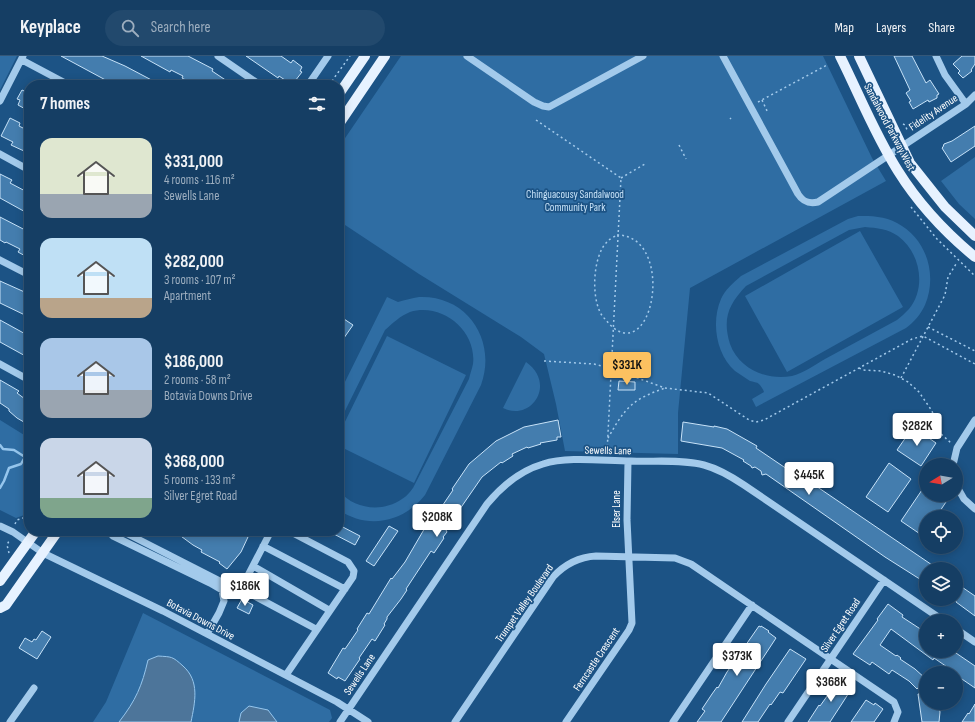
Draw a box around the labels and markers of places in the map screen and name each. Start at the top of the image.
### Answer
pin: $331K [599,352,655,386]
pin: $282K [889,413,945,447]
pin: $445K [781,462,837,496]
pin: $208K [409,504,465,538]
pin: $186K [217,573,273,607]
pin: $373K [709,643,765,677]
pin: $368K [803,669,859,703]

